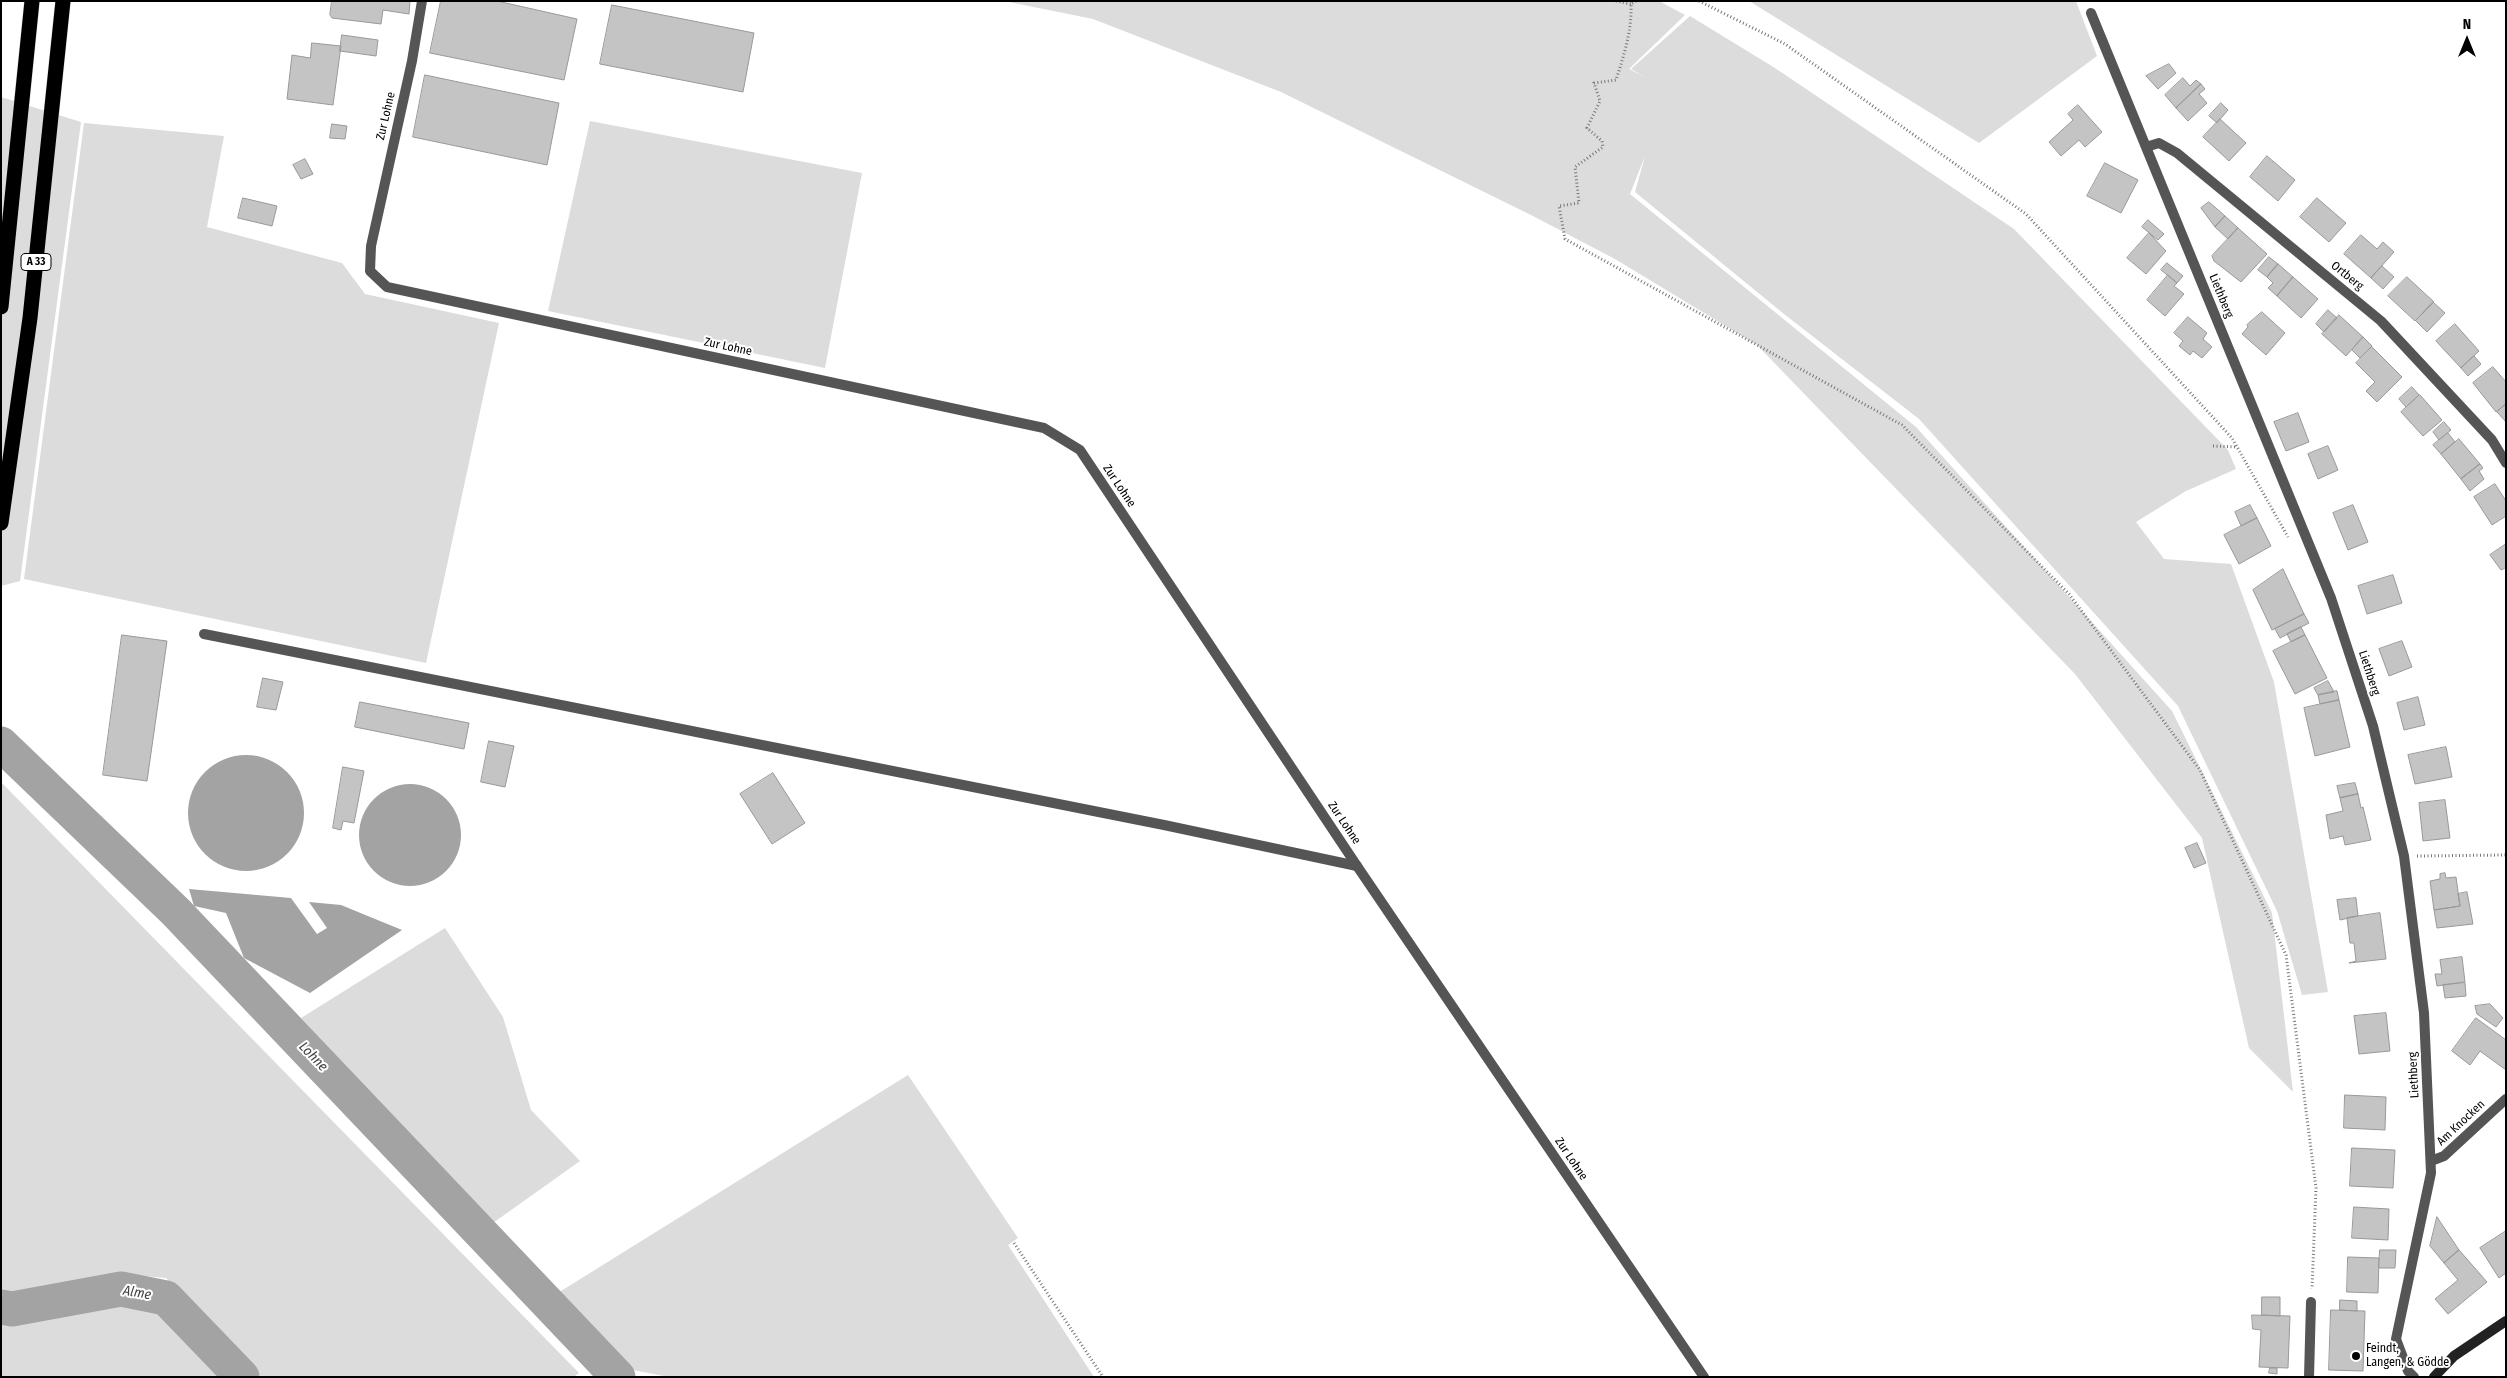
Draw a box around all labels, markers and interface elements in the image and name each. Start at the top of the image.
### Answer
north arrow [2442,15,2492,65]
text: N [2463,16,2471,33]
street label: Zur Lohne [374,91,398,141]
road number: A 33 [21,253,51,270]
street label: Ortberg [2328,259,2366,293]
street label: Liethberg [2206,272,2236,320]
street label: Zur Lohne [703,335,753,359]
street label: Zur Lohne [1099,462,1139,510]
street label: Liethberg [2355,649,2383,697]
street label: Zur Lohne [1324,799,1364,847]
water label: Lohne [295,1039,331,1075]
street label: Liethberg [2406,1051,2422,1099]
street label: Am Knocken [2434,1097,2488,1149]
street label: Zur Lohne [1551,1135,1591,1183]
water label: Alme [122,1282,152,1304]
place label: Feindt, Langen, & Gödde [2366,1342,2449,1370]
marker: Feindt, Langen, & Gödde [2350,1350,2362,1362]

